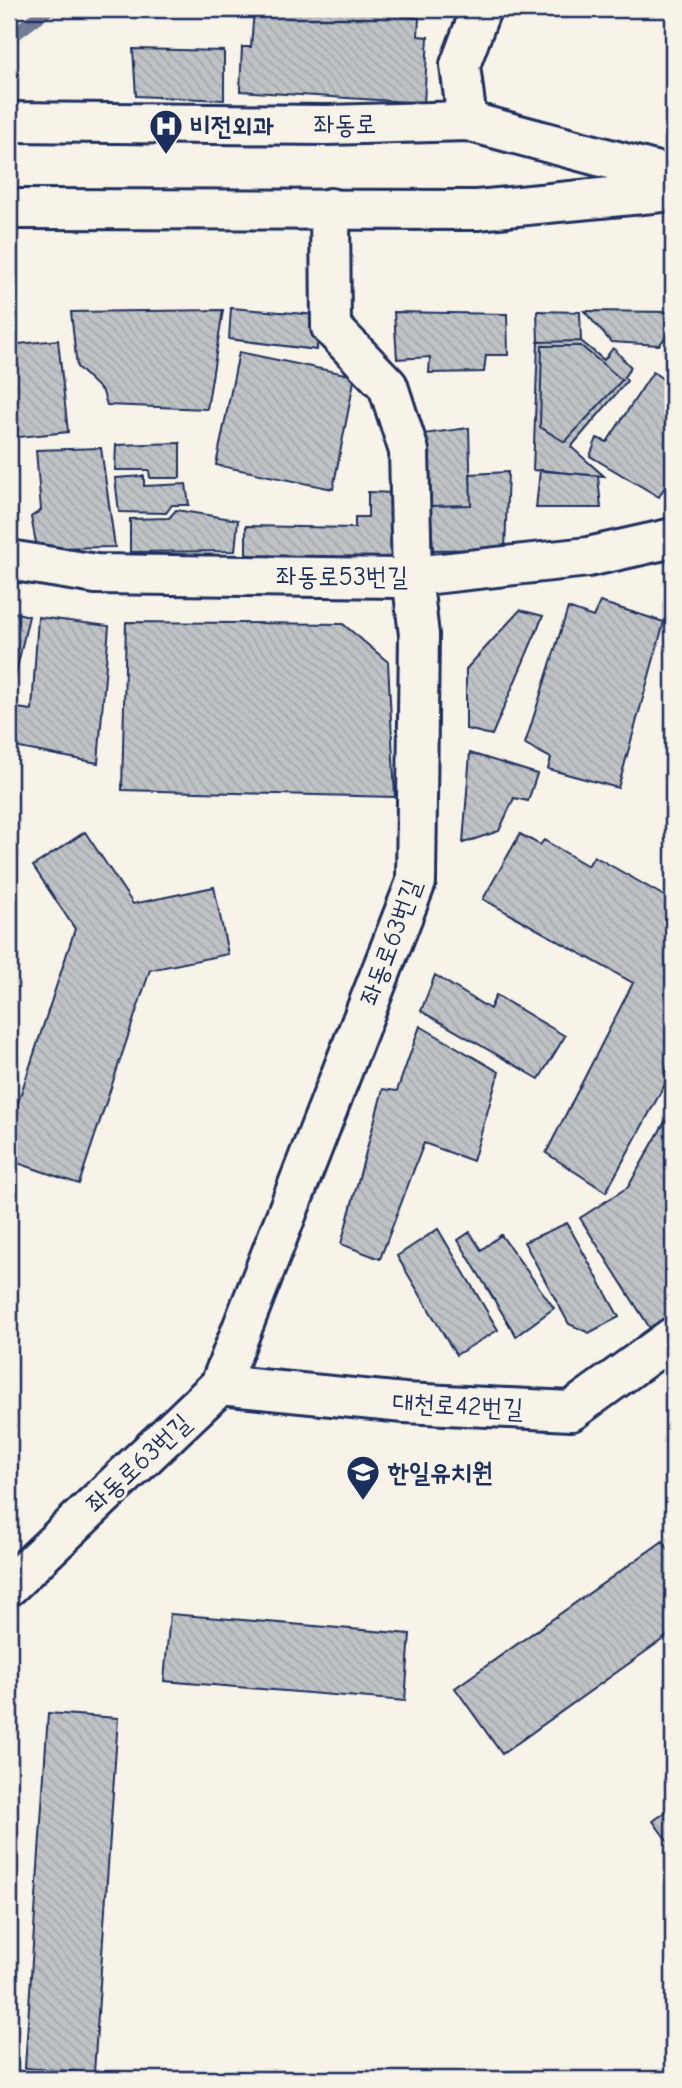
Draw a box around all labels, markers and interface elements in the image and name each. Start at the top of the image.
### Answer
hospital icon: 비전외과 [147,107,185,156]
street label: 좌동로 [313,109,377,141]
place label: 비전외과 [190,112,274,142]
street label: 좌동로53번길 [276,562,408,592]
street label: 좌동로63번길 [354,875,428,1009]
street label: 대천로42번길 [392,1388,524,1424]
street label: 좌동로63번길 [80,1408,197,1520]
school or university icon: 한일유치원 [344,1453,382,1502]
place label: 한일유치원 [387,1458,493,1488]

